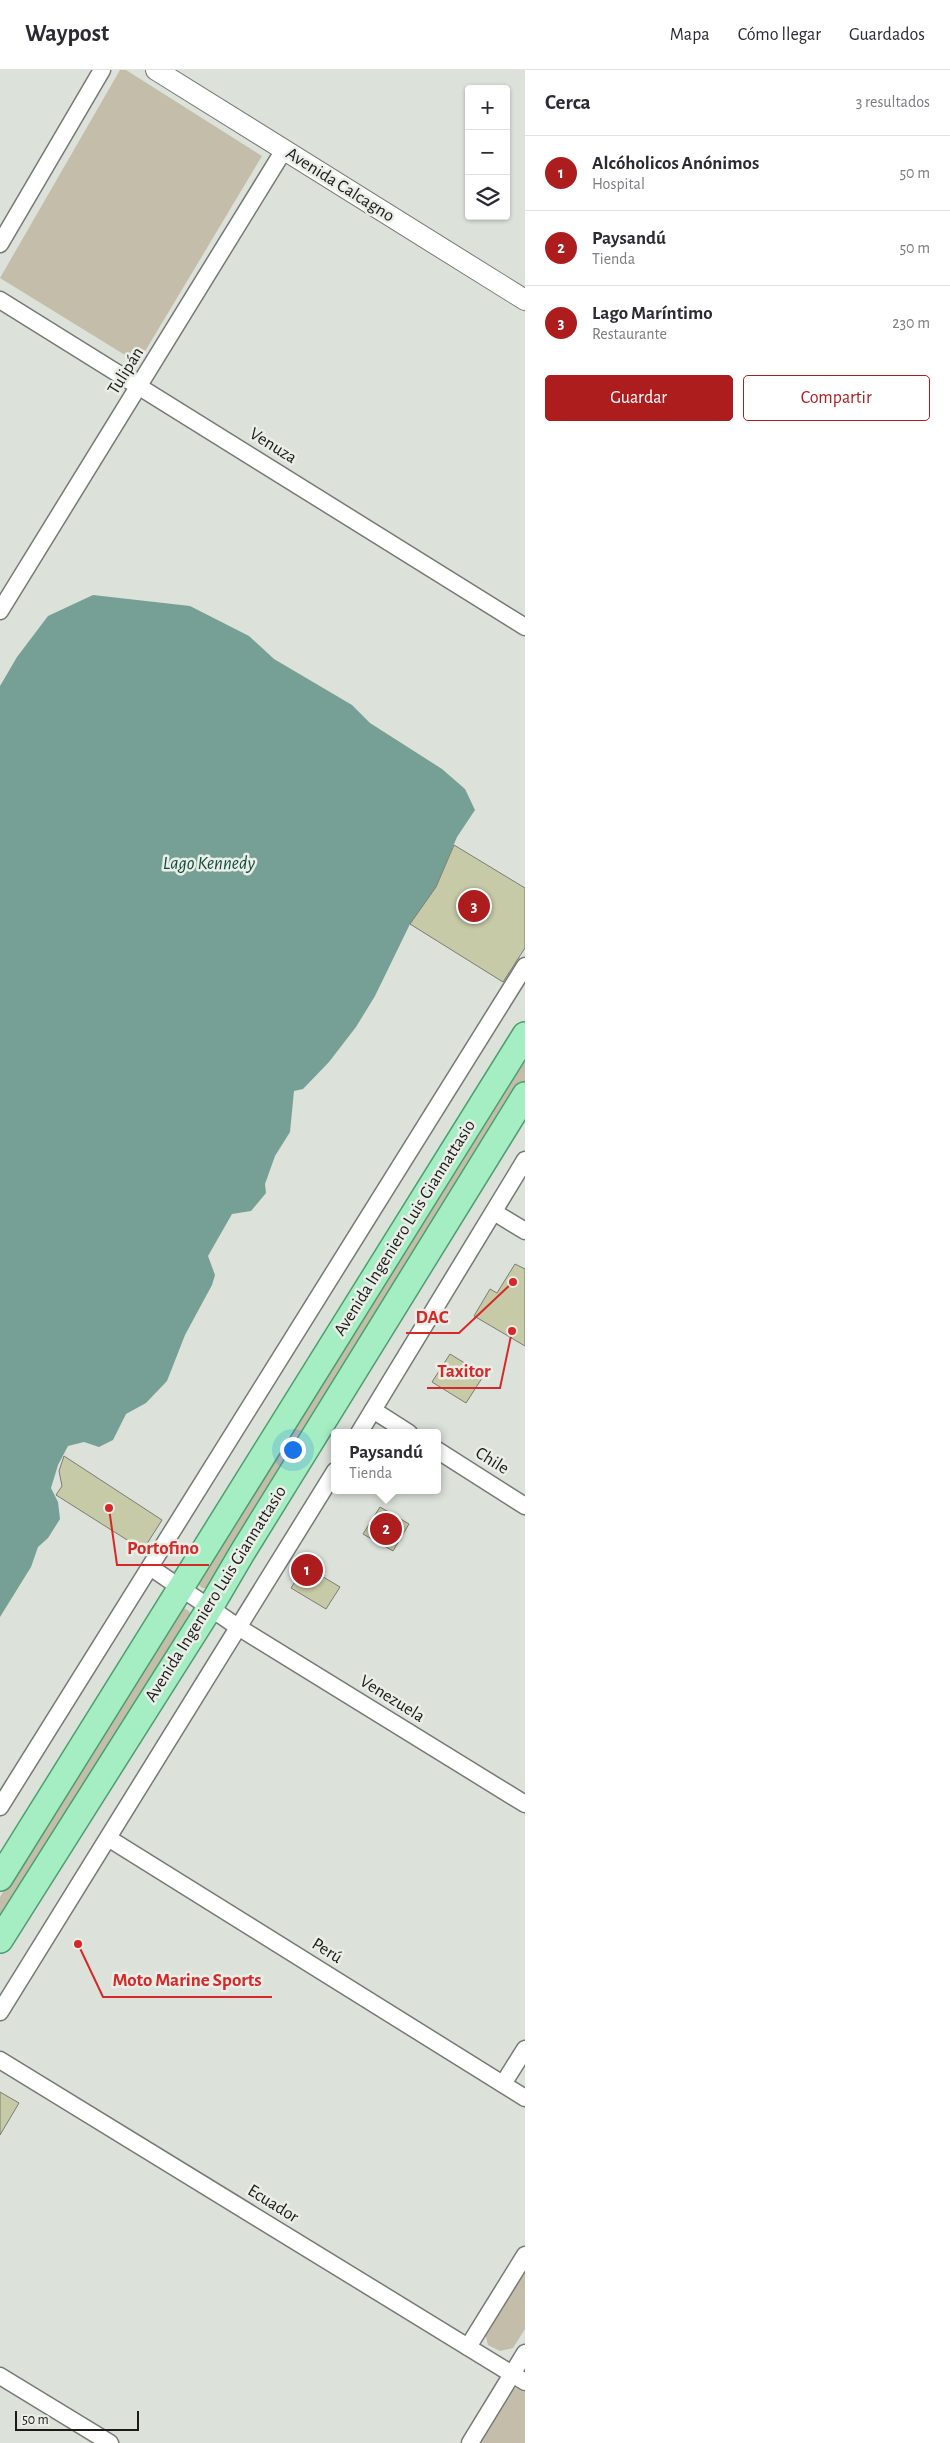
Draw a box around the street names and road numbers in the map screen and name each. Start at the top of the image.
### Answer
street label: Avenida Calcagno [283,144,398,226]
street label: Tulipán [105,344,147,398]
street label: Venuza [246,425,300,467]
street label: Avenida Ingeniero Luis Giannattasio [331,1117,479,1339]
street label: Chile [472,1444,512,1478]
street label: Avenida Ingeniero Luis Giannattasio [142,1483,290,1705]
street label: Venezuela [356,1672,428,1726]
street label: Perú [309,1935,345,1967]
street label: Ecuador [244,2181,302,2227]

